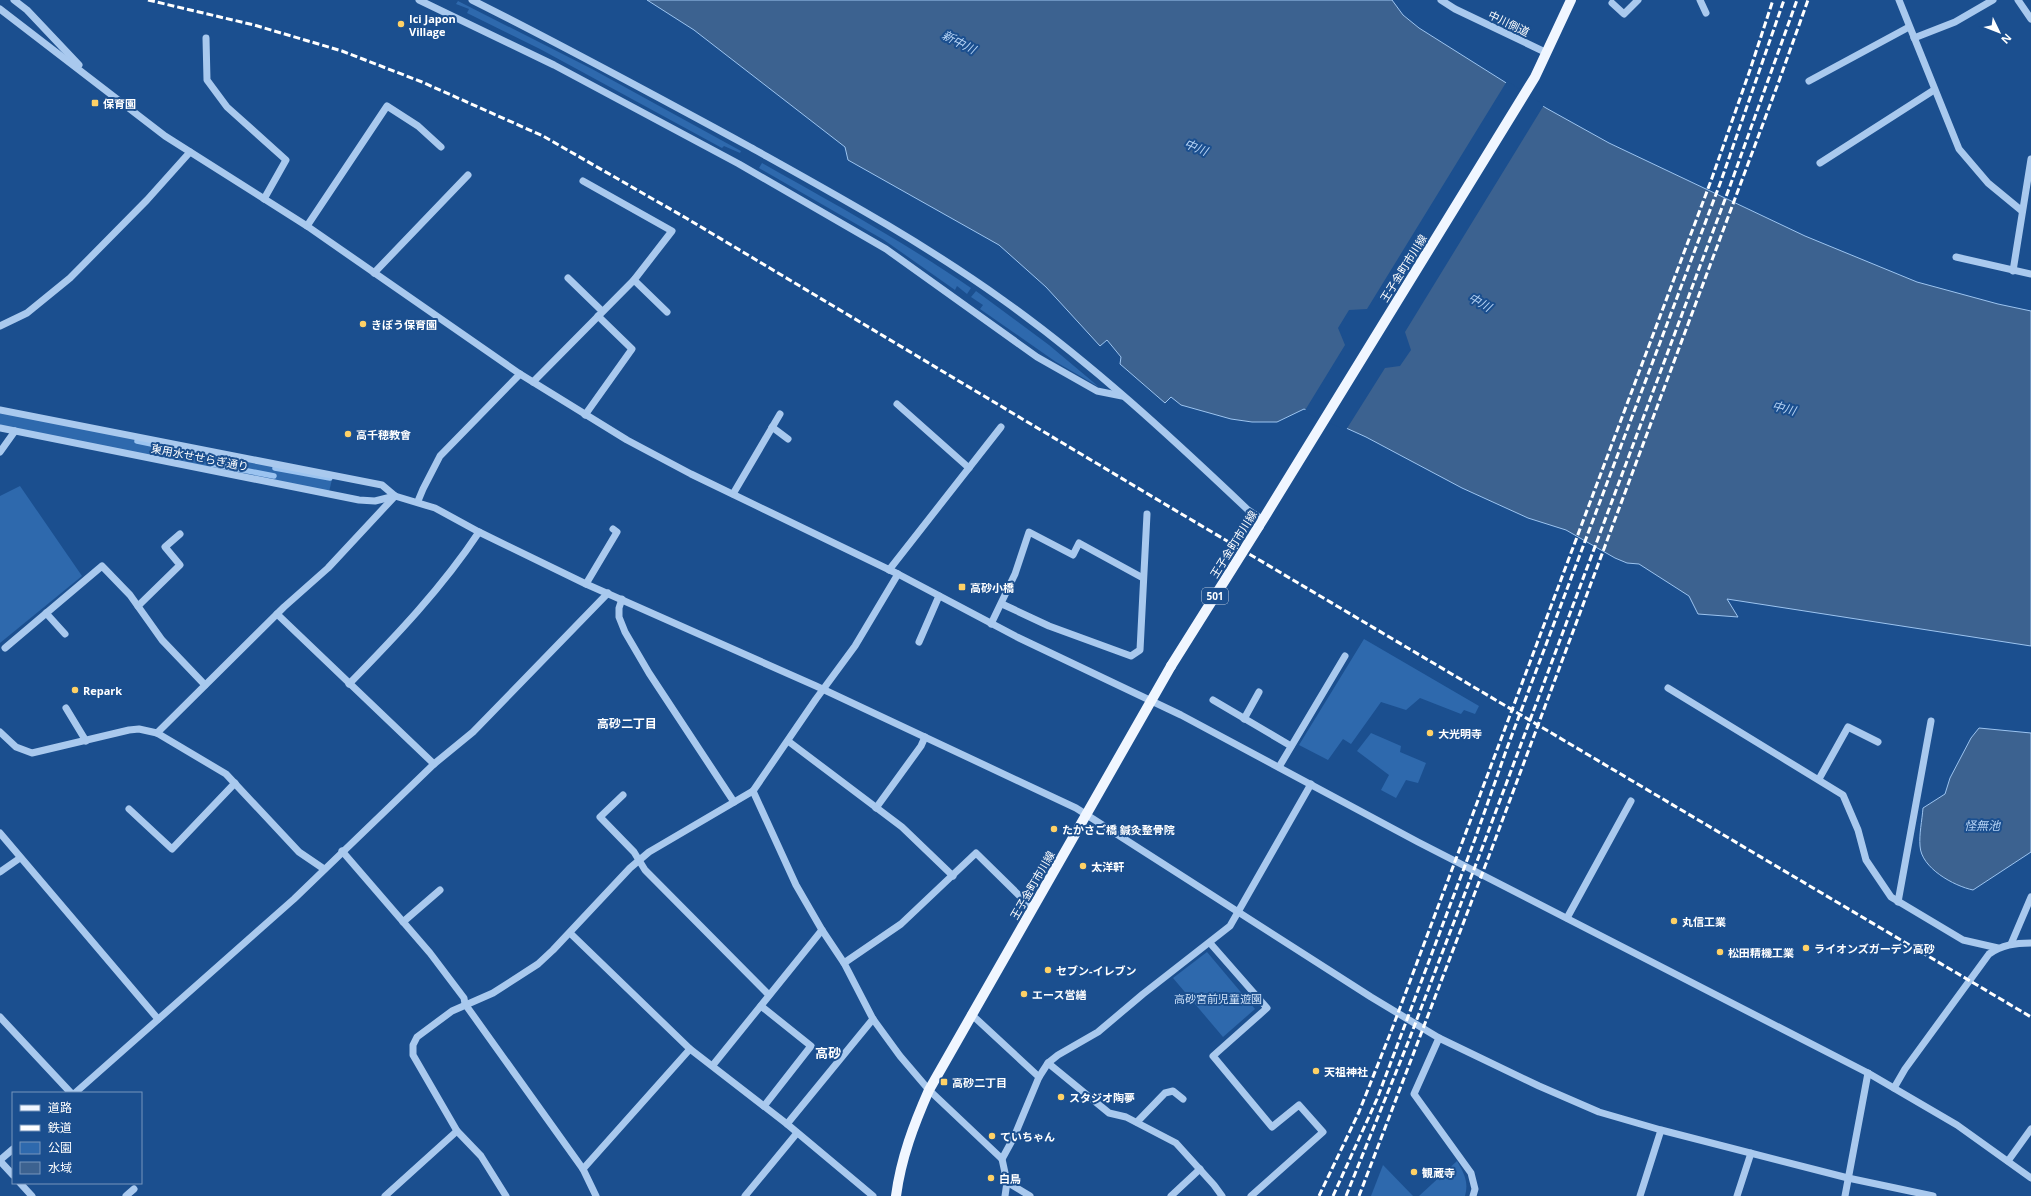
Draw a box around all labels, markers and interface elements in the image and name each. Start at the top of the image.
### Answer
street label: 中川側道 [1486,7,1532,39]
place label: Ici Japon Village [409,11,456,39]
north arrow [1979,12,2019,52]
marker: Ici Japon Village [396,19,406,29]
water label: 新中川 [939,26,981,59]
text: N [1998,31,2015,48]
place label: 保育園 [103,96,136,111]
marker: 保育園 [90,98,100,108]
water label: 中川 [1182,135,1212,160]
street label: 王子金町市川線 [1376,231,1430,305]
water label: 中川 [1465,289,1496,316]
place label: きぼう保育園 [371,317,437,332]
marker: きぼう保育園 [358,319,368,329]
water label: 中川 [1770,397,1800,420]
place label: 高千穂教會 [356,427,411,442]
marker: 高千穂教會 [343,429,353,439]
street label: 東用水せせらぎ通り [150,440,250,474]
street label: 王子金町市川線 [1206,507,1260,581]
place label: 高砂小橋 [970,580,1014,595]
marker: 高砂小橋 [957,582,967,592]
road number: 501 [1202,588,1228,604]
place label: Repark [83,683,122,698]
marker: Repark [70,685,80,695]
district label: 高砂二丁目 [597,715,657,732]
place label: 大光明寺 [1438,726,1482,741]
marker: 大光明寺 [1425,728,1435,738]
water label: 怪無池 [1964,817,2001,834]
place label: たかさご橋 鍼灸整骨院 [1062,822,1175,837]
marker: たかさご橋 鍼灸整骨院 [1049,824,1059,834]
street label: 王子金町市川線 [1006,848,1058,922]
place label: 太洋軒 [1091,859,1124,874]
marker: 太洋軒 [1078,861,1088,871]
place label: 丸信工業 [1682,914,1726,929]
marker: 丸信工業 [1669,916,1679,926]
place label: ライオンズガーデン高砂 [1814,941,1935,956]
marker: ライオンズガーデン高砂 [1801,943,1811,953]
place label: 松田精機工業 [1728,945,1794,960]
marker: 松田精機工業 [1715,947,1725,957]
place label: セブン-イレブン [1056,963,1137,978]
marker: セブン-イレブン [1043,965,1053,975]
place label: エース営繕 [1032,987,1086,1002]
marker: エース営繕 [1019,989,1029,999]
park label: 高砂宮前児童遊園 [1174,991,1262,1006]
district label: 高砂 [815,1044,841,1062]
place label: 天祖神社 [1324,1064,1368,1079]
marker: 天祖神社 [1311,1066,1321,1076]
place label: 高砂二丁目 [952,1075,1007,1090]
marker: 高砂二丁目 [939,1077,949,1087]
place label: スタジオ陶夢 [1069,1090,1135,1105]
legend [12,1092,142,1184]
marker: スタジオ陶夢 [1056,1092,1066,1102]
text: 道路 [48,1099,72,1116]
text: 鉄道 [48,1119,72,1136]
place label: ていちゃん [1000,1129,1055,1144]
marker: ていちゃん [987,1131,997,1141]
text: 公園 [48,1139,72,1156]
text: 水域 [48,1159,72,1176]
place label: 観蔵寺 [1422,1165,1455,1180]
marker: 観蔵寺 [1409,1167,1419,1177]
place label: 白鳥 [999,1171,1021,1186]
marker: 白鳥 [986,1173,996,1183]

